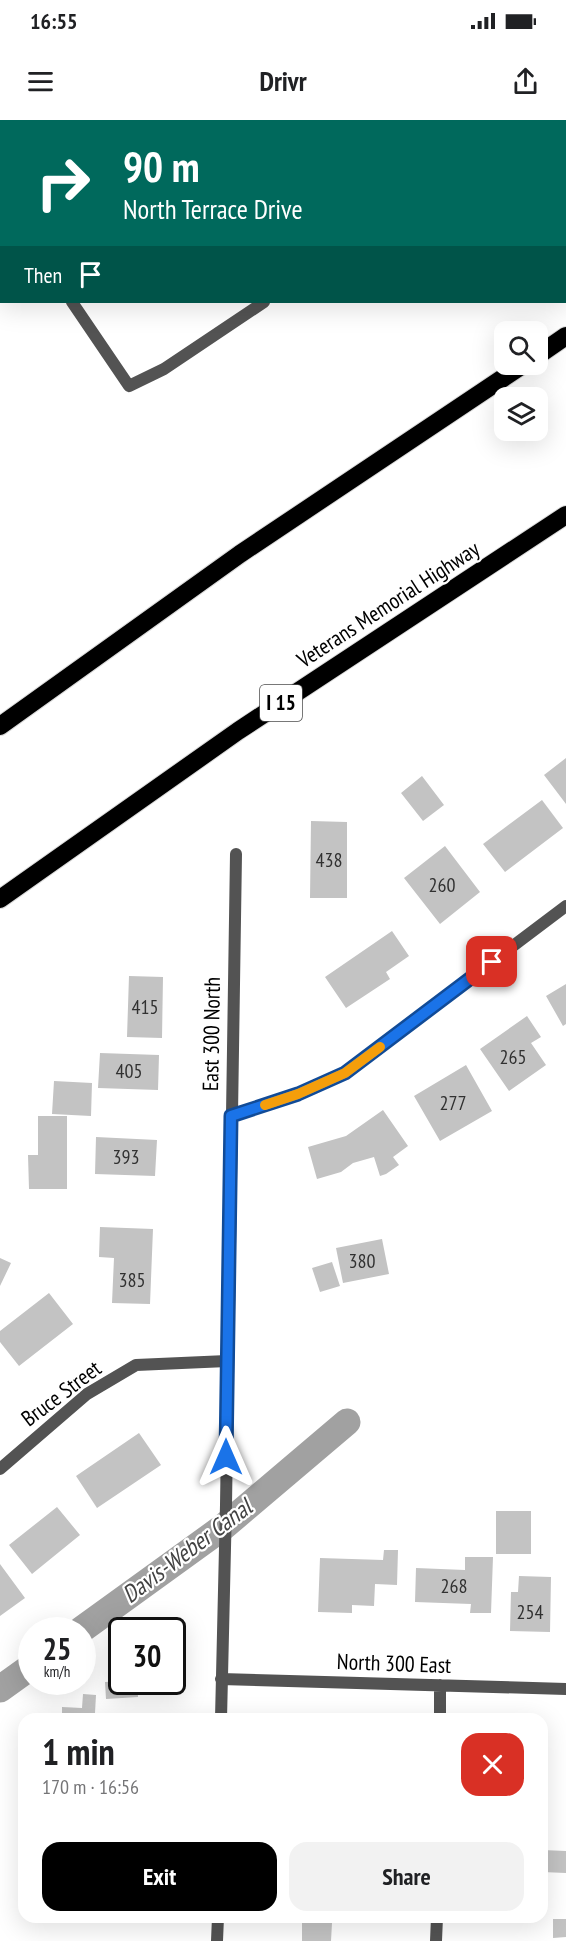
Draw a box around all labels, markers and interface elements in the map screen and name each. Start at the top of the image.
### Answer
text: 16:55 [30,7,78,35]
text: Drivr [259,64,307,98]
icon: menu [24,65,57,98]
icon: share [509,65,542,98]
text: 90 m [123,139,200,194]
icon: right [24,144,102,222]
text: North Terrace Drive [123,192,303,226]
icon: arrive [74,258,107,291]
text: Then [24,261,62,289]
map controls [494,321,548,441]
button: search [494,321,548,375]
button: layers [494,387,548,441]
street label: Veterans Memorial Highway [291,534,485,674]
road number: I 15 [260,685,302,721]
house number: 438 [316,847,343,873]
house number: 260 [429,872,456,898]
pin [466,936,517,987]
icon: arrive [475,945,508,978]
street label: East 300 North [196,977,226,1091]
house number: 415 [132,994,159,1020]
house number: 265 [500,1044,527,1070]
house number: 405 [116,1058,143,1084]
house number: 277 [440,1090,467,1116]
house number: 393 [113,1144,140,1170]
house number: 380 [349,1248,376,1274]
house number: 385 [119,1267,146,1293]
street label: Bruce Street [16,1354,106,1432]
position arrow [194,1425,258,1489]
water label: Davis-Weber Canal [116,1490,260,1610]
house number: 268 [441,1573,468,1599]
house number: 254 [517,1599,544,1625]
speed limit sign: 30 [108,1617,186,1695]
text: 25 [43,1629,71,1668]
street label: North 300 East [336,1647,452,1679]
text: km/h [44,1662,70,1681]
text: 1 min [42,1728,115,1775]
button: close [461,1733,524,1796]
text: 170 m · 16:56 [42,1774,139,1800]
button: Exit [42,1842,277,1911]
button: Share [289,1842,524,1911]

